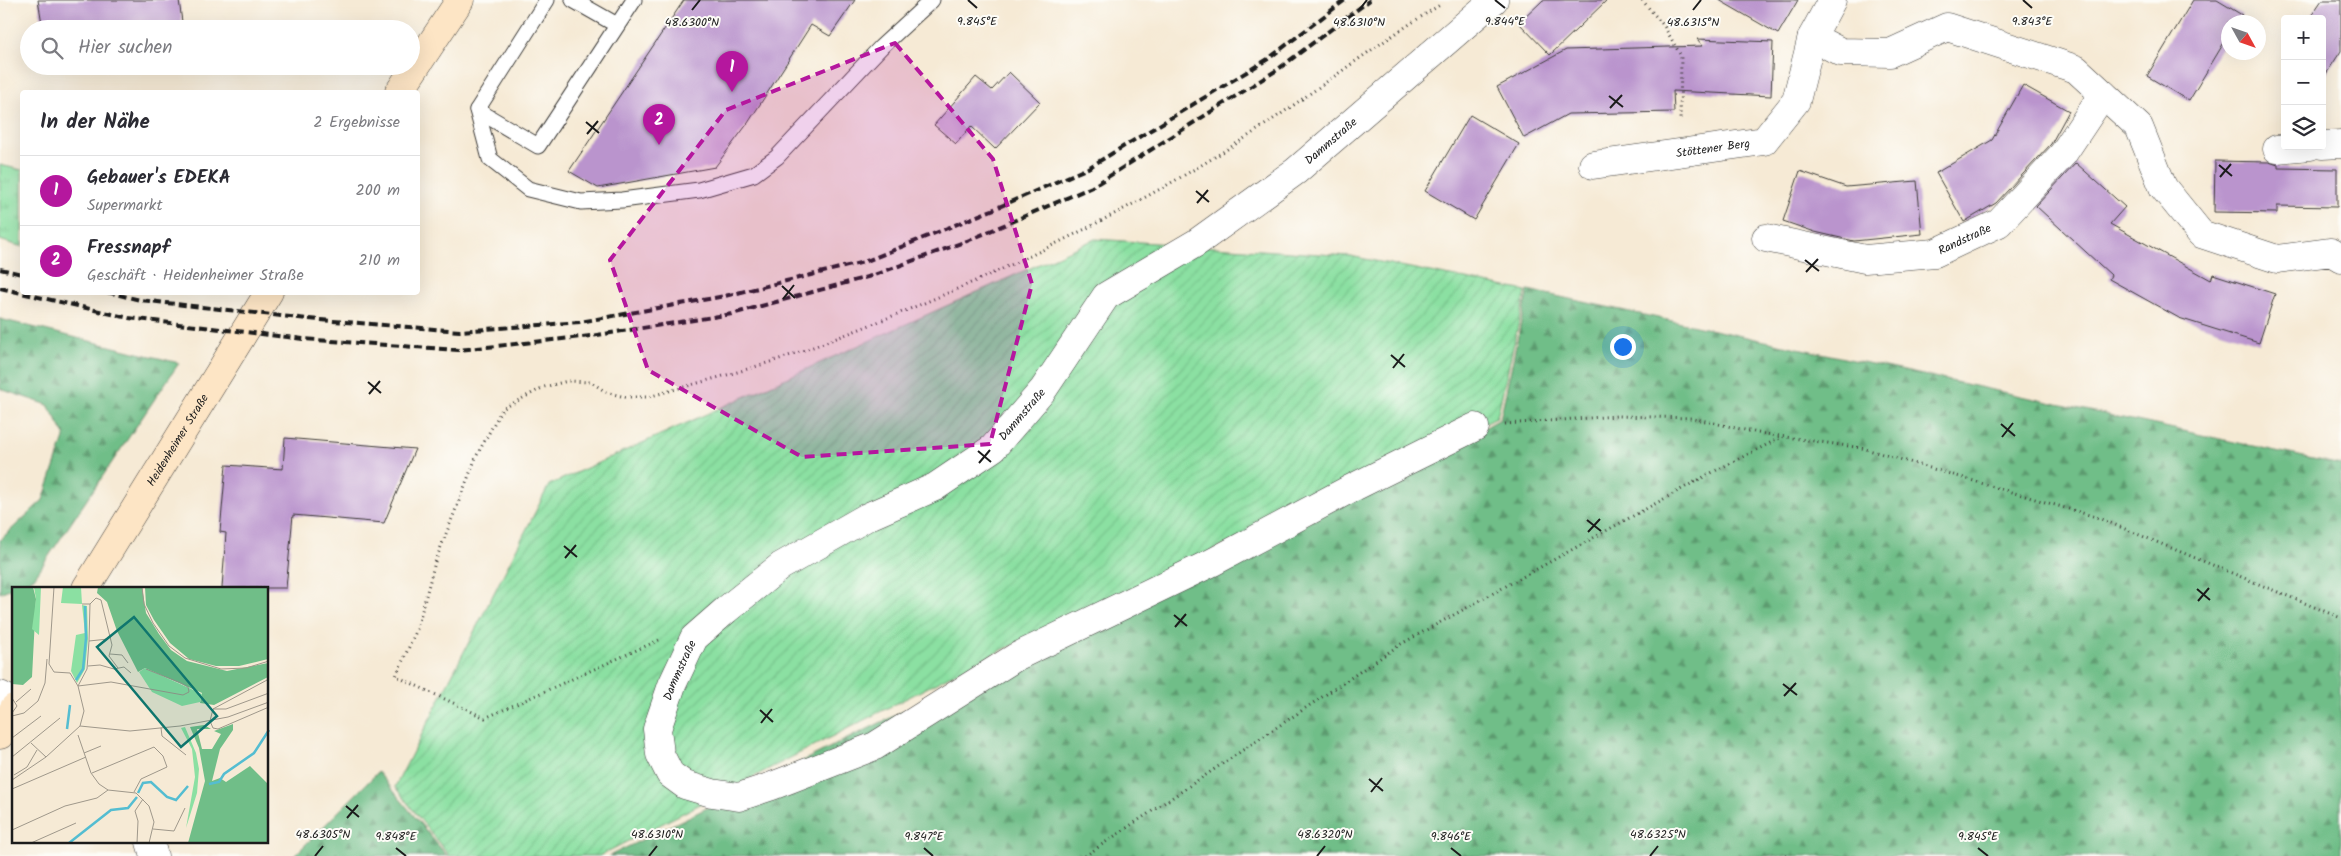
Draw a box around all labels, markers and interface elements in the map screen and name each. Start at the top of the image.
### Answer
text: 9.845°E [957,12,998,31]
text: 9.844°E [1485,12,1526,31]
text: 9.843°E [2012,12,2053,31]
text: 48.6300°N [665,13,719,32]
text: 48.6310°N [1333,13,1385,32]
text: 48.6315°N [1667,13,1719,32]
north arrow [2221,15,2266,60]
map controls [2281,15,2326,150]
button: + [2281,15,2326,60]
search box [20,20,420,75]
text: Hier suchen [78,33,172,63]
icon: search [38,34,66,62]
pin: 1 [716,51,748,92]
button: − [2281,60,2326,105]
pin: 2 [643,104,675,145]
button: layers [2281,105,2326,150]
text: In der Nähe [40,106,150,139]
text: 2 Ergebnisse [313,110,400,135]
street label: Dammstraße [1300,112,1362,169]
street label: Stöttener Berg [1675,134,1751,163]
text: Gebauer's EDEKA [87,163,231,193]
text: 1 [54,178,58,203]
text: 200 m [356,178,400,203]
text: Supermarkt [87,193,163,218]
street label: Randstraße [1935,218,1995,260]
text: Fressnapf [87,233,170,263]
text: 2 [51,248,61,273]
text: 210 m [359,248,400,273]
text: Geschäft · Heidenheimer Straße [87,263,304,288]
your location [1610,334,1636,360]
street label: Dammstraße [994,383,1051,445]
street label: Heidenheimer Straße [142,390,214,490]
inset map [12,587,269,844]
street label: Dammstraße [658,636,701,703]
text: 48.6305°N [296,825,350,844]
text: 48.6310°N [631,825,683,844]
text: 48.6320°N [1297,825,1353,844]
text: 48.6325°N [1630,825,1686,844]
text: 9.848°E [376,827,417,846]
text: 9.847°E [904,827,945,846]
text: 9.846°E [1431,827,1472,846]
text: 9.845°E [1958,827,1999,846]

